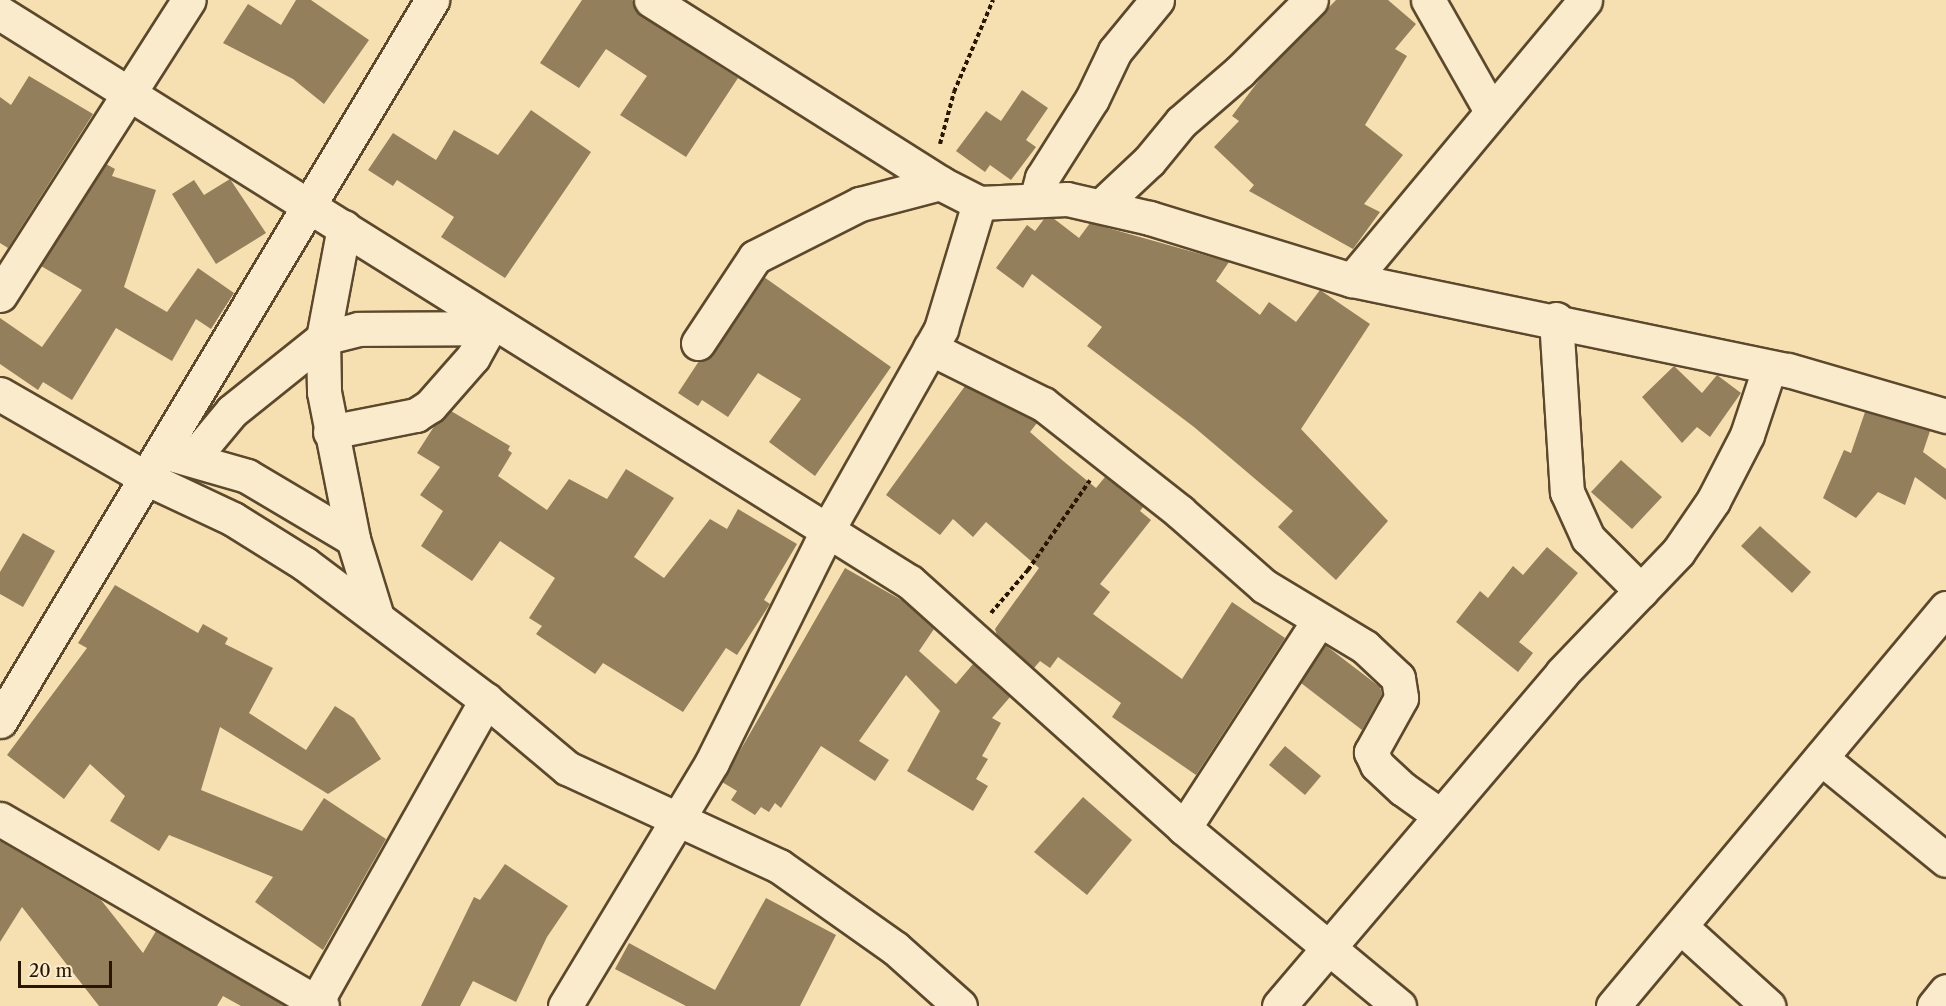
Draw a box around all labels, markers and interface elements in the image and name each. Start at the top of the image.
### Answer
scale bar [21,949,116,987]
text: 20 m [29,960,72,982]

